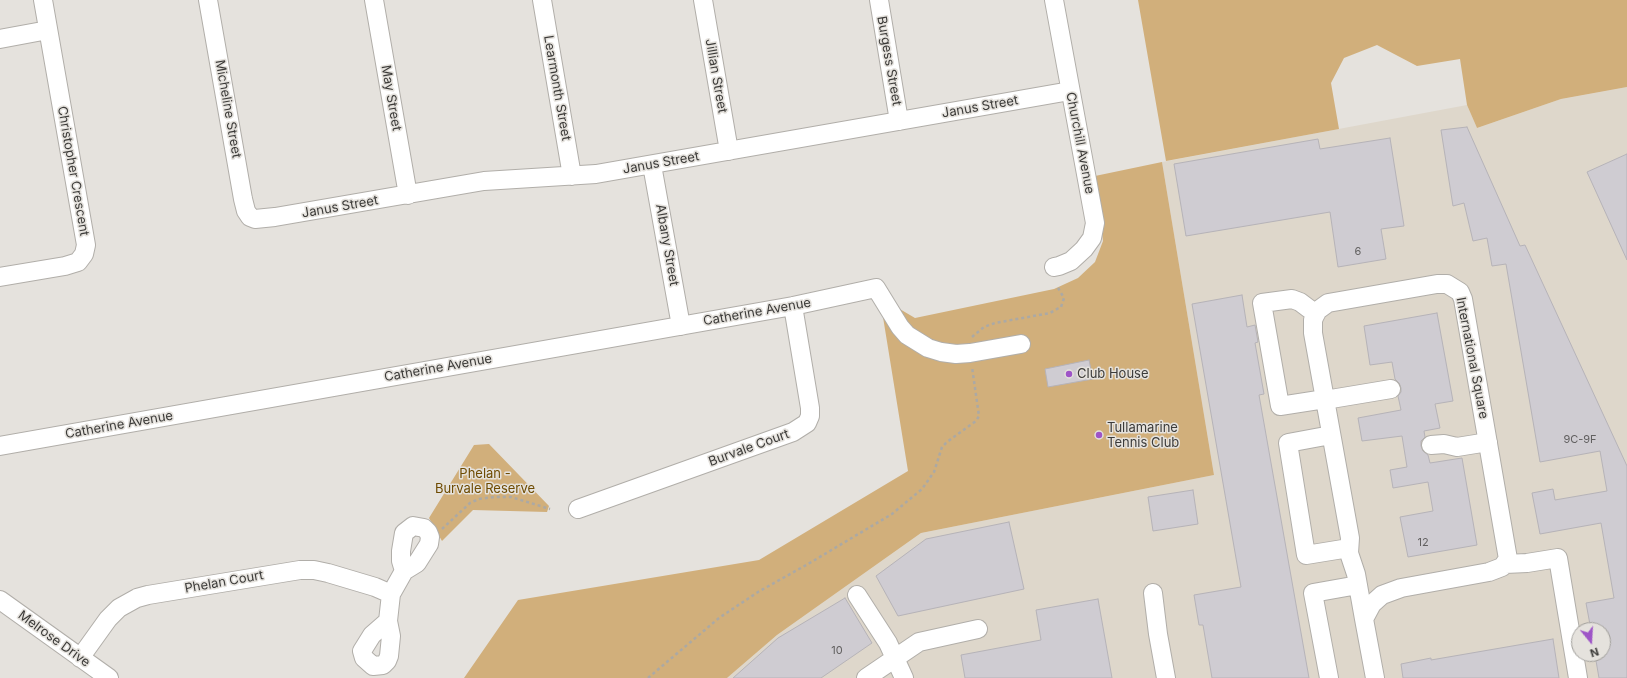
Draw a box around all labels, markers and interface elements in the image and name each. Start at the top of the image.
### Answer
street label: Burgess Street [873,15,905,107]
street label: Learmonth Street [540,34,574,142]
street label: Jillian Street [702,38,730,114]
street label: Micheline Street [212,59,244,159]
street label: May Street [378,64,404,132]
street label: Churchill Avenue [1062,91,1098,195]
street label: Janus Street [941,93,1019,121]
street label: Christopher Crescent [54,105,92,237]
street label: Janus Street [622,149,700,177]
street label: Janus Street [301,193,379,221]
street label: Albany Street [652,203,682,287]
house number: 6 [1355,245,1361,259]
street label: Catherine Avenue [702,295,812,329]
street label: International Square [1453,296,1491,420]
street label: Catherine Avenue [383,351,493,385]
place label: Club House [1077,366,1149,382]
marker: Club House [1064,369,1074,379]
street label: Catherine Avenue [64,408,174,442]
place label: Tullamarine Tennis Club [1107,420,1179,451]
street label: Burvale Court [707,426,791,470]
marker: Tullamarine Tennis Club [1094,430,1104,440]
house number: 9C-9F [1563,433,1597,447]
park label: Phelan - Burvale Reserve [435,466,535,497]
house number: 12 [1417,536,1429,550]
street label: Phelan Court [183,567,265,597]
street label: Melrose Drive [15,608,93,670]
north arrow [1571,622,1611,662]
house number: 10 [831,644,843,658]
text: N [1588,645,1601,660]

